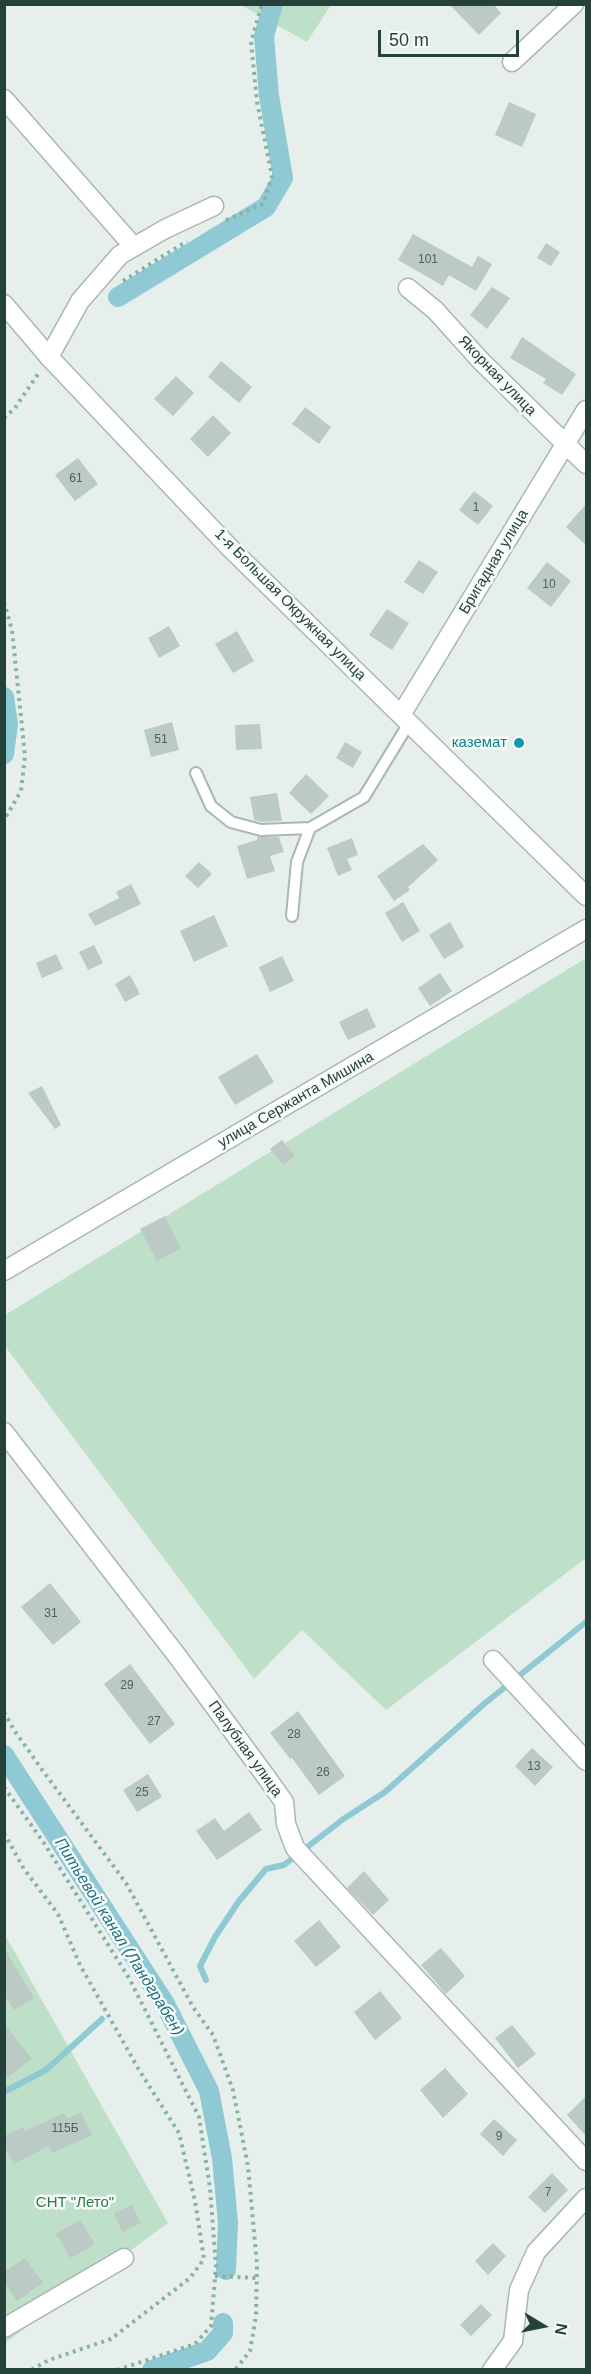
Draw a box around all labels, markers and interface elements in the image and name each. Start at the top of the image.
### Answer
scale bar [381,18,522,56]
text: 50 m [389,30,429,50]
house number: 101 [418,253,438,267]
street label: Якорная улица [454,332,540,420]
house number: 61 [69,472,83,486]
house number: 1 [473,501,479,515]
street label: Бригадная улица [456,506,532,618]
street label: 1-я Большая Окружная улица [210,525,370,685]
house number: 10 [542,578,556,592]
house number: 51 [154,733,168,747]
place label: каземат [452,734,507,752]
marker: каземат [512,736,526,750]
street label: улица Сержанта Мишина [215,1048,377,1152]
house number: 31 [44,1607,58,1621]
house number: 29 [120,1679,134,1693]
street label: Палубная улица [204,1697,286,1801]
house number: 27 [147,1715,161,1729]
house number: 28 [287,1728,301,1742]
house number: 13 [527,1760,541,1774]
house number: 26 [316,1766,330,1780]
house number: 25 [135,1786,149,1800]
water label: Питьевой канал (Ландграбен) [50,1835,188,2039]
house number: 115Б [51,2122,79,2136]
house number: 9 [496,2130,502,2144]
house number: 7 [545,2186,551,2200]
park label: СНТ "Лето" [36,2194,114,2212]
north arrow [513,2296,573,2356]
text: N [552,2322,571,2336]

